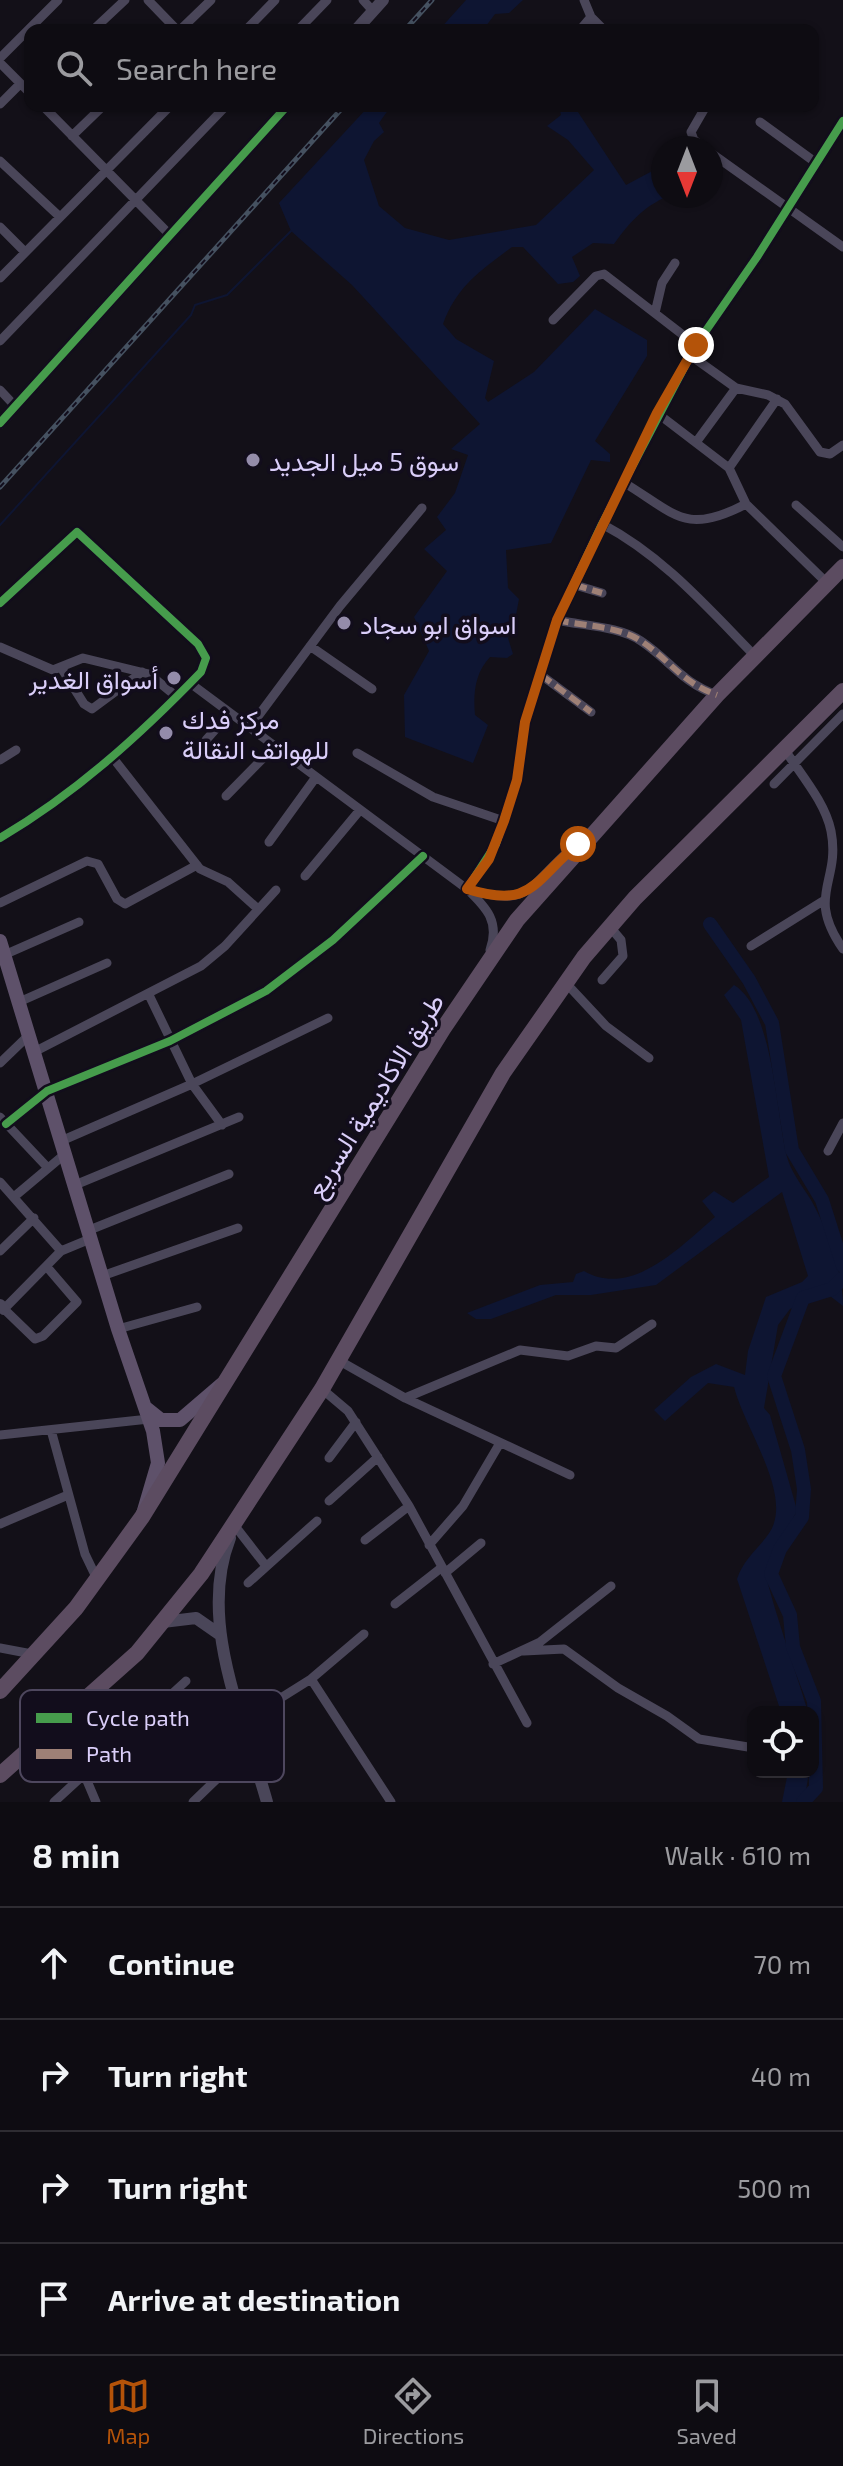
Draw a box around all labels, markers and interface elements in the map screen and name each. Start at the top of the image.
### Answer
search box [24,24,819,112]
icon: search [52,46,96,90]
text: Search here [116,50,277,86]
north arrow [651,136,723,208]
route end [678,327,714,363]
place label: سوق 5 ميل الجديد [269,445,459,478]
marker: سوق 5 ميل الجديد [244,451,262,469]
place label: اسواق ابو سجاد [360,608,516,641]
marker: اسواق ابو سجاد [335,614,353,632]
place label: أسواق الغدير [28,663,158,696]
marker: أسواق الغدير [165,669,183,687]
place label: مركز فدك للهواتف النقالة [182,703,329,766]
marker: مركز فدك للهواتف النقالة [157,724,175,742]
route start [560,826,596,862]
street label: طريق الاكاديمية السريع [299,987,453,1205]
legend [20,1690,284,1782]
text: Cycle path [86,1704,190,1730]
map controls [747,1706,819,1778]
button: locate [747,1706,819,1778]
text: Path [86,1740,132,1766]
text: 8 min [32,1834,120,1875]
text: Walk · 610 m [664,1839,811,1870]
icon: ahead [32,1941,76,1985]
text: Continue [108,1945,235,1981]
text: 70 m [753,1948,811,1979]
icon: right [32,2053,76,2097]
text: Turn right [108,2057,248,2093]
text: 40 m [751,2060,811,2091]
icon: right [32,2165,76,2209]
text: Turn right [108,2169,248,2205]
text: 500 m [737,2172,811,2203]
icon: arrive [32,2277,76,2321]
text: Arrive at destination [108,2281,400,2317]
tab: Map [106,2374,150,2448]
tab: Directions [363,2374,464,2448]
tab: Saved [676,2374,737,2448]

